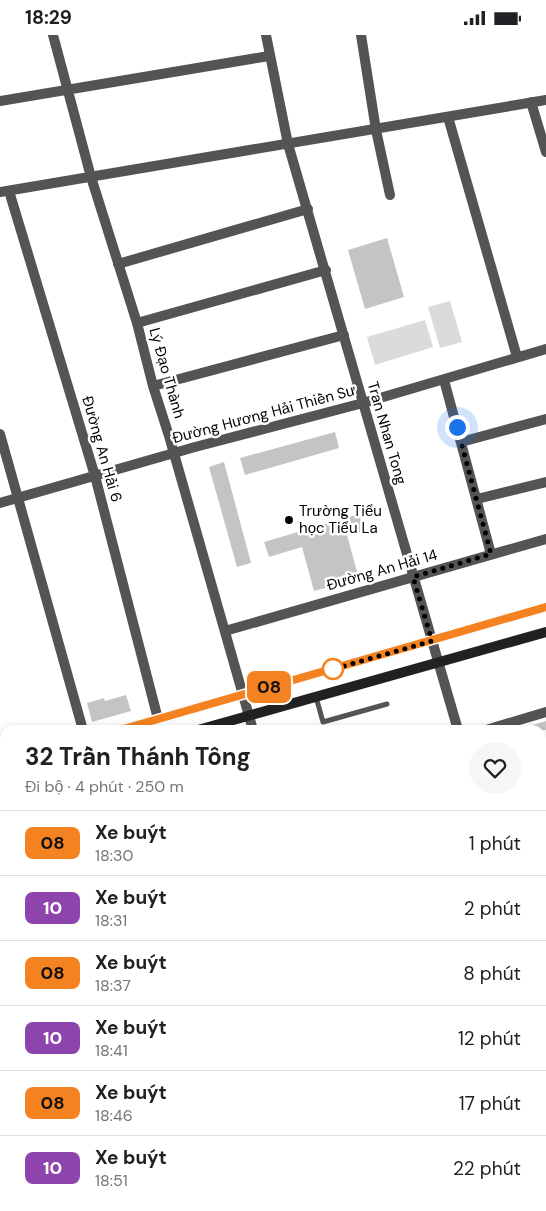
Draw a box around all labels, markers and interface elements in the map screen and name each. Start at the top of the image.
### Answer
text: 18:29 [25,5,72,30]
street label: Lý Đạo Thành [144,325,190,421]
street label: Tran Nhan Tong [363,379,411,487]
street label: Đường Hương Hải Thiền Sư [170,380,358,448]
street label: Đường An Hải 6 [77,394,127,504]
your location [445,415,470,440]
place label: Trường Tiểu học Tiểu La [299,501,382,538]
marker: Trường Tiểu học Tiểu La [283,514,295,526]
street label: Đường An Hải 14 [324,545,440,595]
unlabelled marker [322,658,344,680]
line badge: 08 [246,671,292,703]
text: 08 [257,675,281,699]
text: 32 Trần Thánh Tông [25,741,251,772]
button: heart [469,742,521,794]
text: Đi bộ · 4 phút · 250 m [25,776,184,797]
text: Xe buýt [95,820,167,845]
text: 08 [40,831,65,855]
text: 1 phút [469,831,521,856]
text: 18:30 [95,845,133,866]
text: Xe buýt [95,885,167,910]
text: 10 [43,896,62,920]
text: 2 phút [464,896,521,921]
text: 18:31 [95,910,127,931]
text: Xe buýt [95,950,167,975]
text: 08 [40,961,65,985]
text: 8 phút [463,961,521,986]
text: 18:37 [95,975,131,996]
text: Xe buýt [95,1015,167,1040]
text: 10 [43,1026,62,1050]
text: 12 phút [458,1026,521,1051]
text: 18:41 [95,1040,128,1061]
text: Xe buýt [95,1080,167,1105]
text: 08 [40,1091,65,1115]
text: 17 phút [459,1091,521,1116]
text: 18:46 [95,1105,133,1126]
text: Xe buýt [95,1145,167,1170]
text: 10 [43,1156,62,1180]
text: 22 phút [453,1156,521,1181]
text: 18:51 [95,1170,128,1191]

